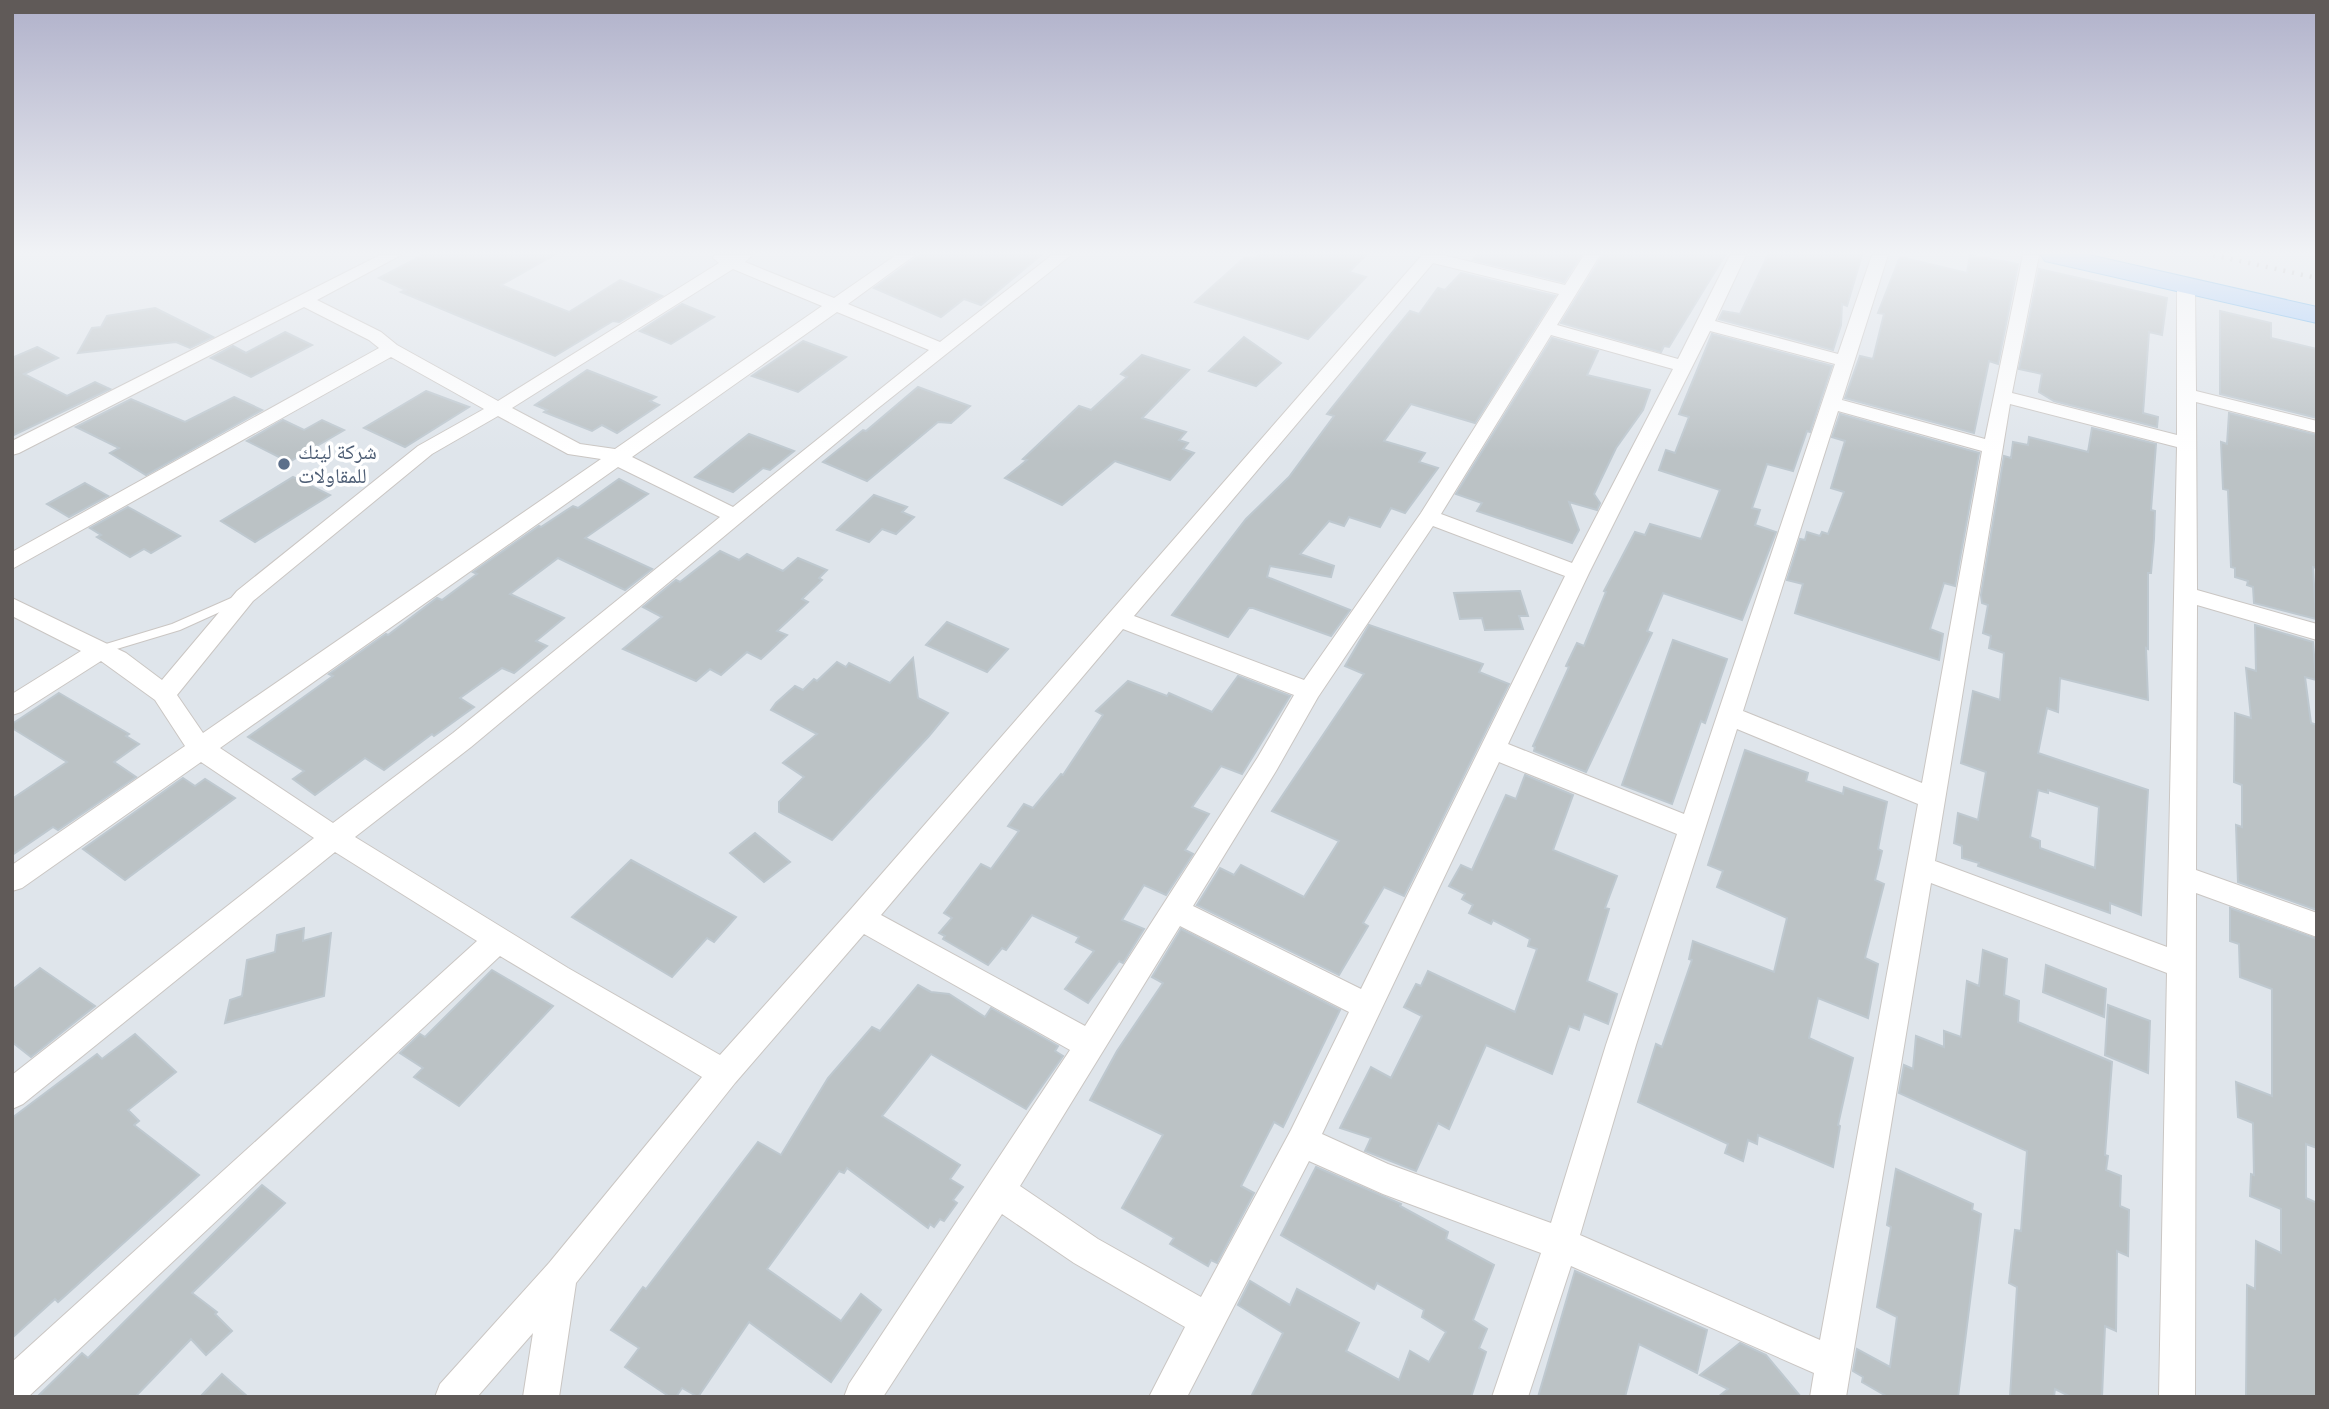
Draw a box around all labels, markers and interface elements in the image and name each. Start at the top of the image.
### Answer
place label: شركة لينك للمقاولات [298,439,377,487]
marker: شركة لينك للمقاولات [276,456,292,472]

